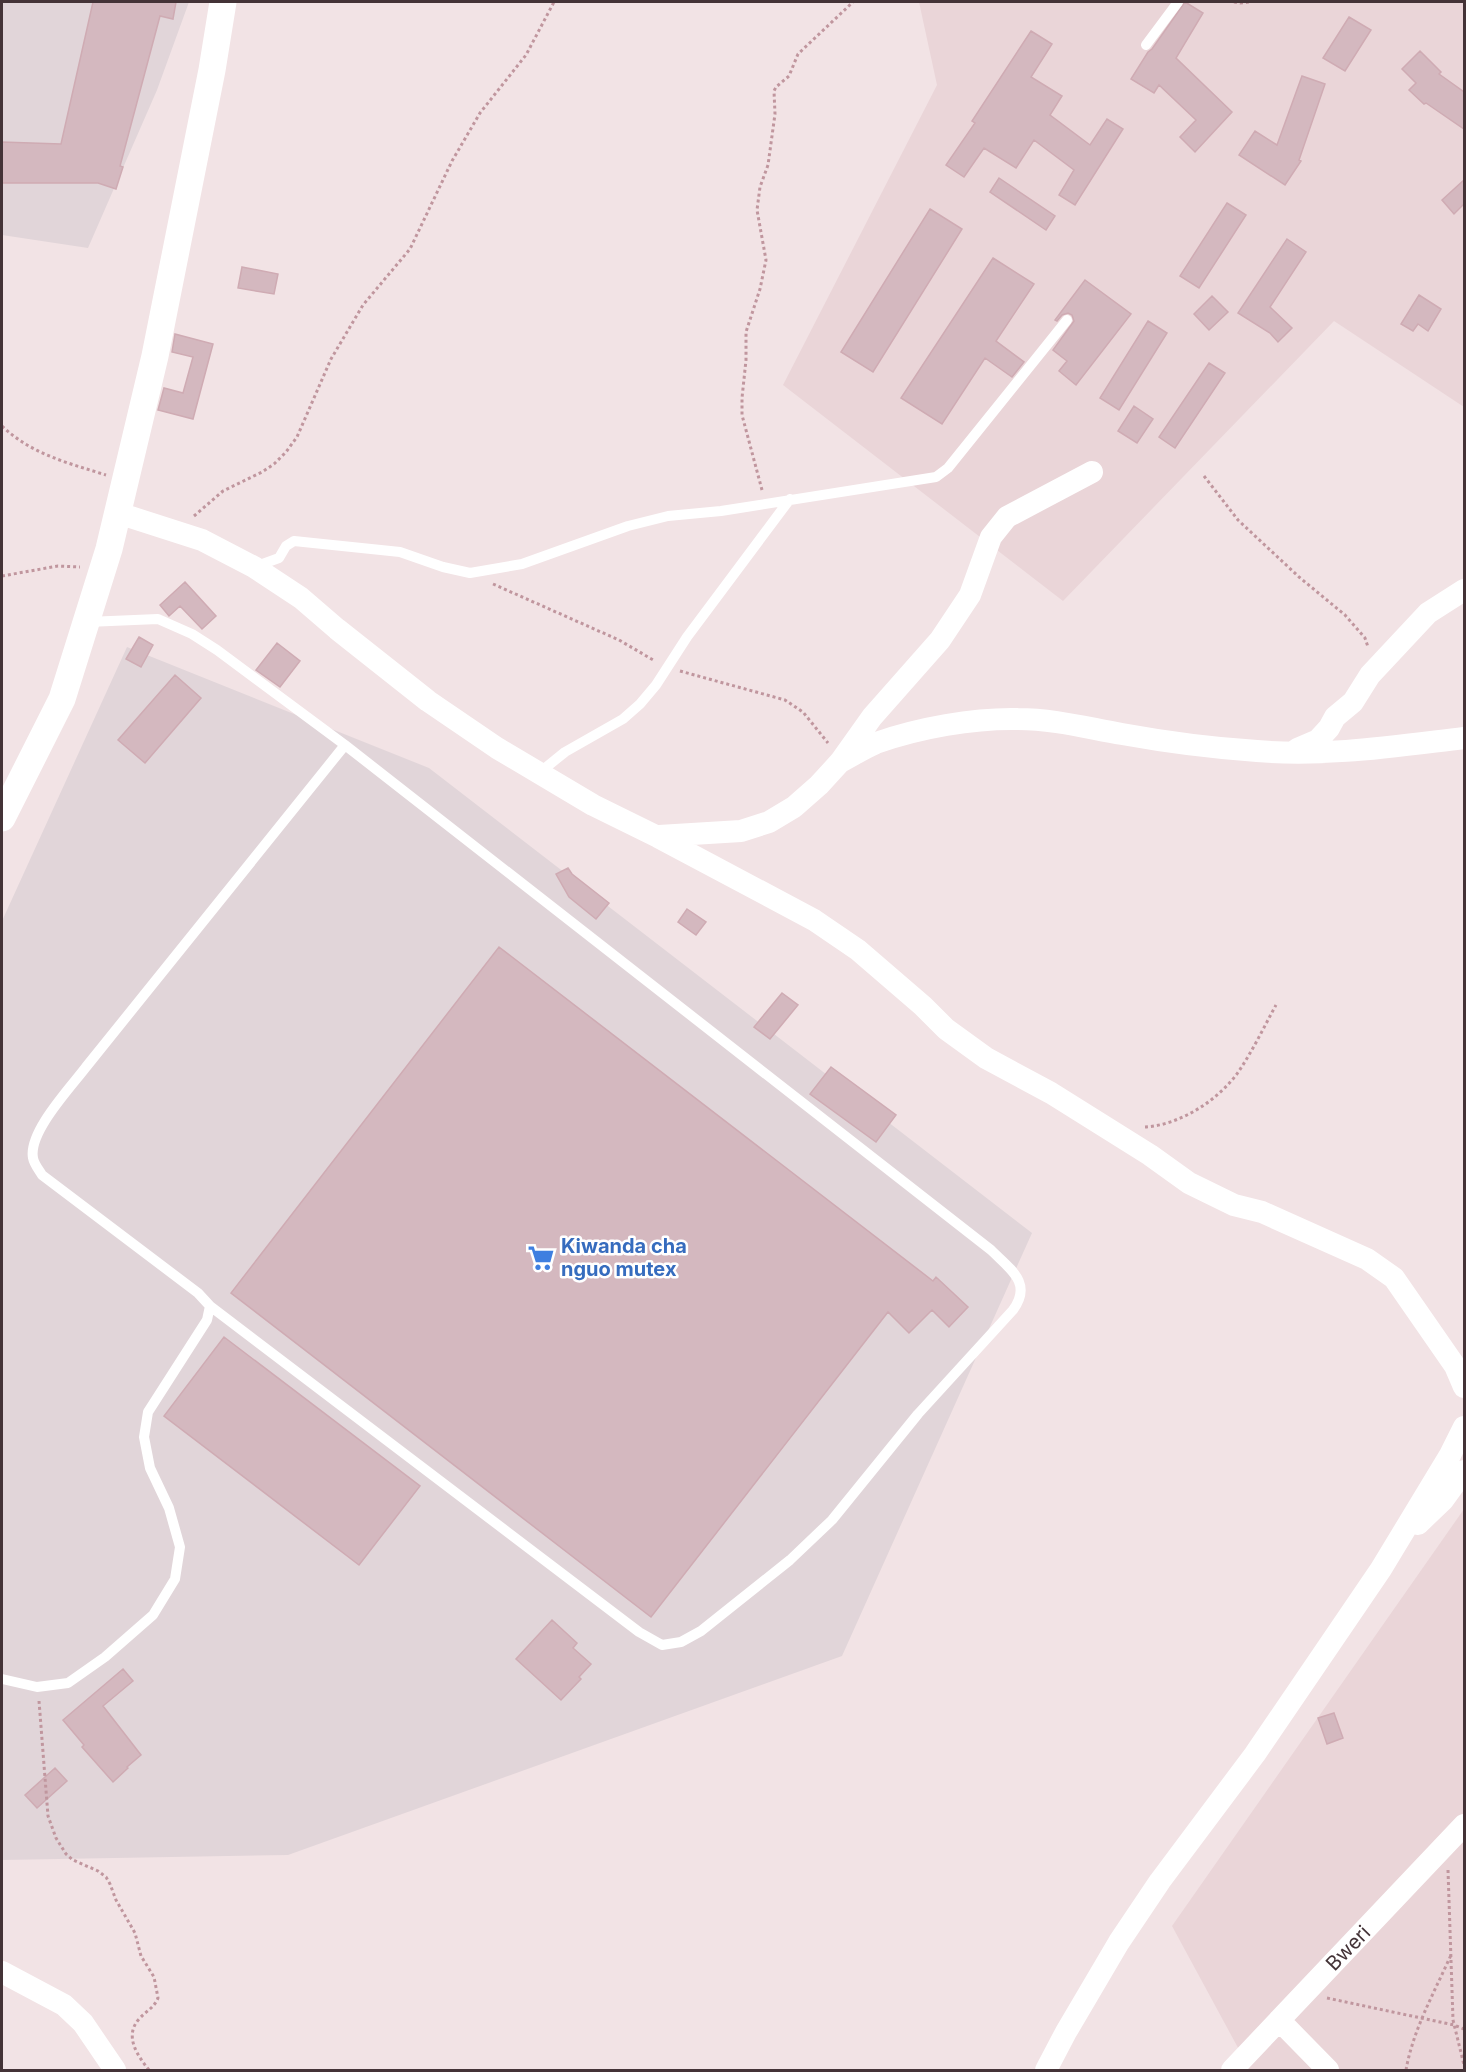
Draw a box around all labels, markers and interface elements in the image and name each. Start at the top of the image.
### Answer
place label: Kiwanda cha nguo mutex [561,1234,687,1281]
supermarket icon: Kiwanda cha nguo mutex [526,1243,556,1273]
street label: Bweri [1321,1920,1375,1976]

